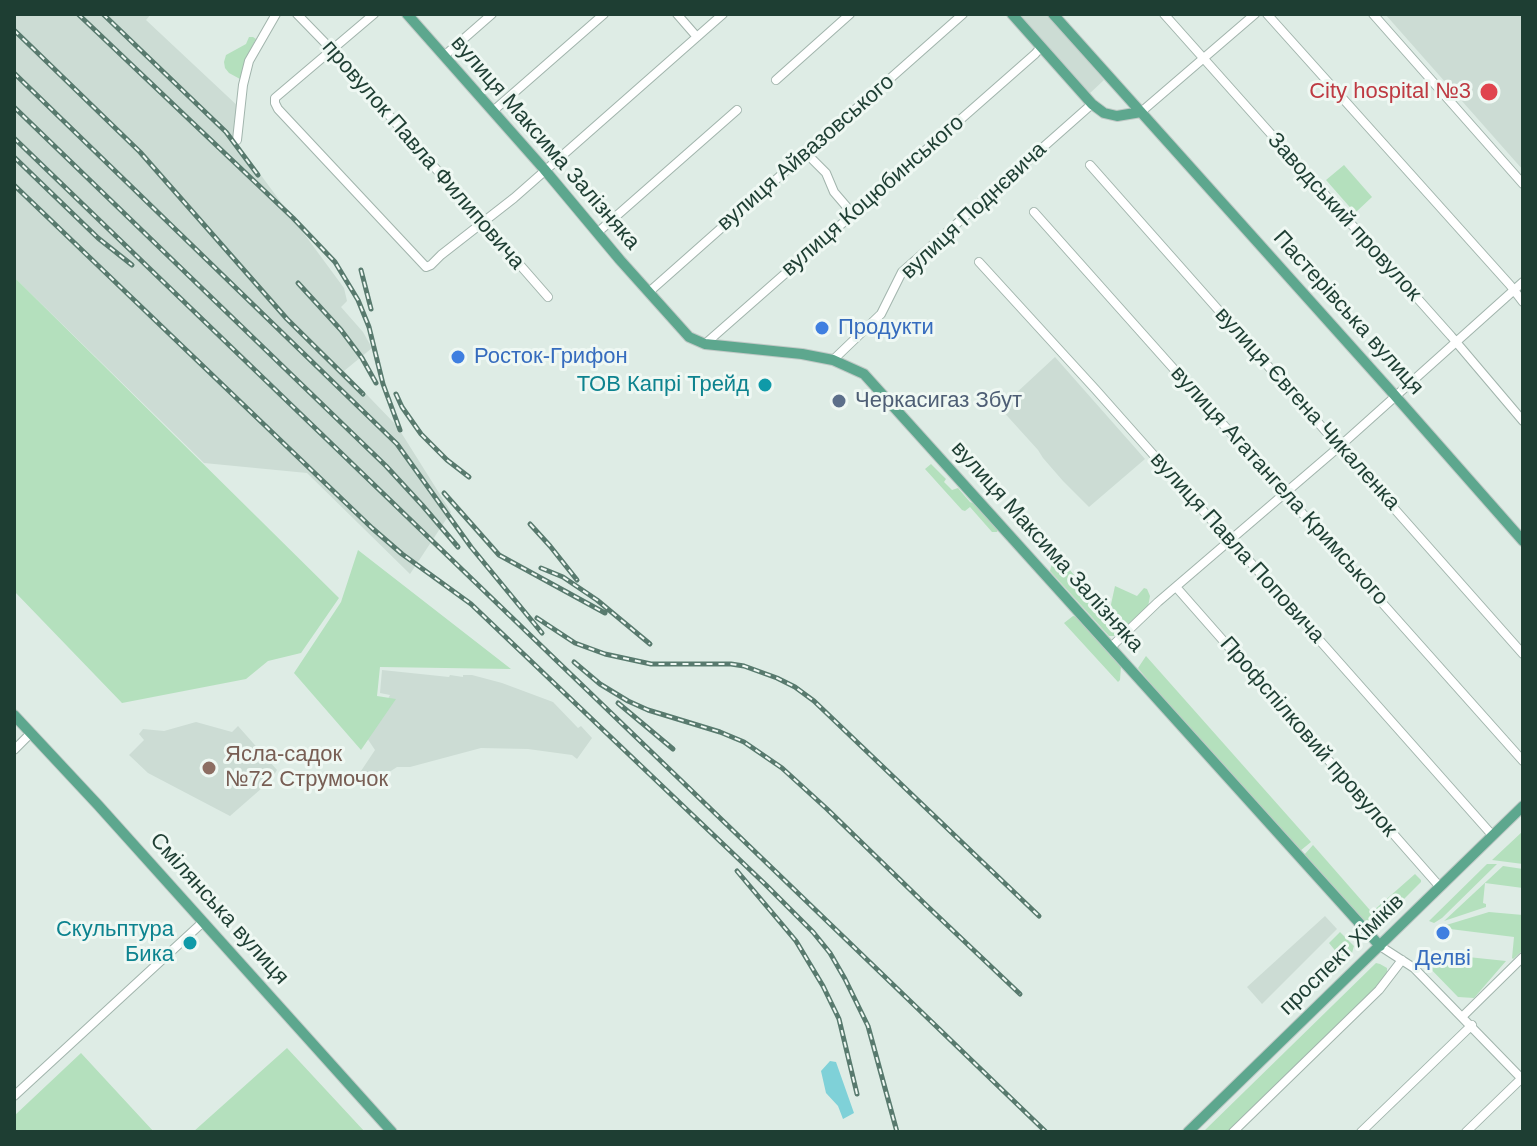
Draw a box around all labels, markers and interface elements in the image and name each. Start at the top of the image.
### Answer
street label: вулиця Максима Залізняка [445,31,645,255]
street label: провулок Павла Филиповича [316,35,530,275]
street label: вулиця Айвазовського [712,69,900,237]
place label: City hospital №3 [1309,79,1471,105]
marker: City hospital №3 [1478,81,1500,103]
street label: вулиця Коцюбинського [776,110,970,282]
street label: Заводський провулок [1261,127,1427,307]
street label: вулиця Поднєвича [896,137,1052,285]
street label: Пастерівська вулиця [1267,225,1429,401]
street label: вулиця Євгена Чикаленка [1209,302,1405,516]
place label: Продукти [838,315,934,341]
marker: Продукти [813,319,831,337]
place label: Росток-Грифон [474,344,628,370]
marker: Росток-Грифон [449,348,467,366]
street label: вулиця Агатангела Кримського [1165,361,1393,611]
place label: ТОВ Капрі Трейд [577,372,749,398]
marker: ТОВ Капрі Трейд [756,376,774,394]
place label: Черкасигаз Збут [855,388,1022,414]
marker: Черкасигаз Збут [830,392,848,410]
street label: вулиця Максима Залізняка [945,436,1149,658]
street label: вулиця Павла Поповича [1144,447,1330,649]
street label: Профспілковий провулок [1214,632,1402,842]
place label: Ясла-садок №72 Струмочок [225,742,388,794]
marker: Ясла-садок №72 Струмочок [200,759,218,777]
street label: Смілянська вулиця [144,828,294,990]
street label: проспект Хіміків [1274,889,1410,1021]
place label: Cкульптура Бика [56,917,174,968]
marker: Делві [1434,924,1452,942]
marker: Cкульптура Бика [181,934,199,952]
place label: Делві [1415,946,1471,972]

